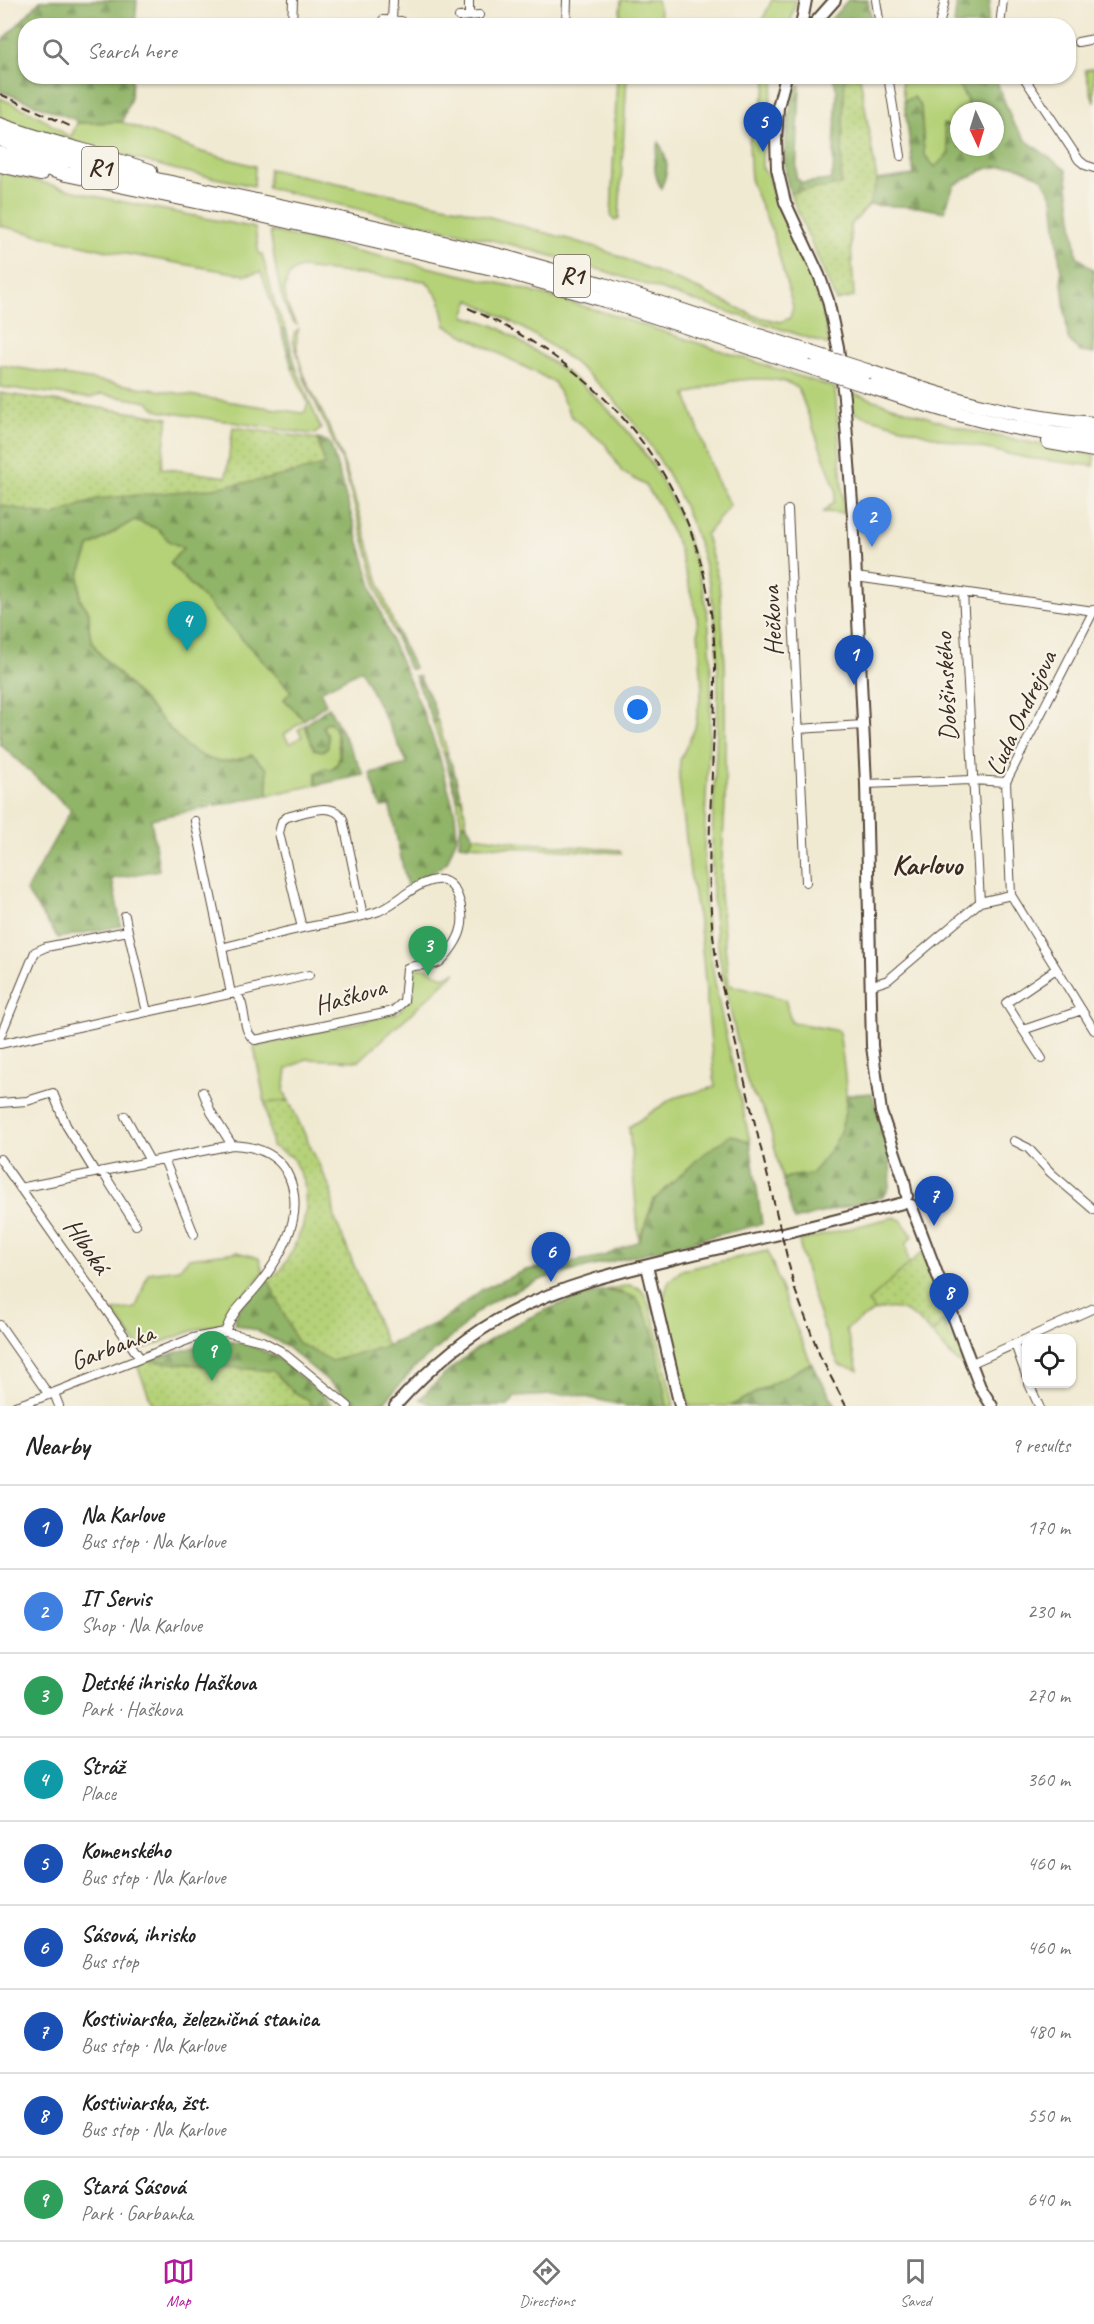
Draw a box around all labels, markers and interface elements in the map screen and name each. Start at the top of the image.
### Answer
search box [18,18,1076,84]
icon: search [39,35,72,68]
text: Search here [87,37,177,65]
pin: 5 [744,102,783,152]
north arrow [950,102,1004,156]
road number: R1 [82,147,118,189]
road number: R1 [554,255,590,297]
pin: 2 [852,498,892,547]
street label: Hečkova [754,583,790,657]
pin: 4 [168,602,207,651]
street label: Dobšinského [927,630,965,742]
pin: 1 [834,636,874,685]
street label: Ľuda Ondrejova [978,644,1065,781]
your location [623,695,652,724]
district label: Karlovo [892,847,964,882]
pin: 3 [408,926,448,976]
street label: Haškova [310,970,391,1022]
pin: 7 [914,1176,954,1226]
street label: Hlboká [56,1212,119,1282]
pin: 6 [532,1232,570,1282]
pin: 8 [930,1274,968,1323]
street label: Garbanka [65,1315,161,1378]
pin: 9 [192,1332,232,1381]
map controls [1022,1334,1076,1388]
button: locate [1022,1334,1076,1388]
text: Nearby [24,1429,89,1462]
text: 9 results [1011,1433,1070,1458]
text: Na Karlove [81,1501,164,1529]
text: 1 [39,1515,48,1540]
text: 170 m [1027,1515,1070,1540]
text: Bus stop · Na Karlove [81,1529,226,1554]
text: IT Servis [81,1585,151,1613]
text: 2 [39,1599,48,1624]
text: 230 m [1027,1599,1070,1624]
text: Shop · Na Karlove [81,1613,202,1638]
text: Detské ihrisko Haškova [81,1669,256,1697]
text: 3 [39,1683,48,1708]
text: 270 m [1027,1683,1070,1708]
text: Park · Haškova [81,1697,182,1722]
text: Stráž [81,1753,124,1781]
text: 4 [39,1767,48,1792]
text: 360 m [1027,1767,1070,1792]
text: Place [81,1781,116,1806]
text: Komenského [81,1837,170,1865]
text: 5 [39,1851,48,1876]
text: 460 m [1027,1851,1070,1876]
text: Bus stop · Na Karlove [81,1865,226,1890]
text: Sásová, ihrisko [81,1921,195,1949]
text: 6 [39,1935,48,1960]
text: 460 m [1027,1935,1070,1960]
text: Bus stop [81,1949,139,1974]
text: Kostiviarska, železničná stanica [81,2005,319,2033]
text: 7 [39,2019,48,2044]
text: 480 m [1027,2019,1070,2044]
text: Bus stop · Na Karlove [81,2033,226,2058]
text: Kostiviarska, žst. [81,2089,209,2117]
text: 8 [39,2103,48,2128]
text: 550 m [1027,2103,1070,2128]
text: Bus stop · Na Karlove [81,2117,226,2142]
text: Stará Sásová [81,2173,185,2201]
text: 9 [39,2187,48,2212]
text: 640 m [1027,2187,1070,2212]
text: Park · Garbanka [81,2201,193,2226]
tab: Map [162,2255,195,2311]
tab: Directions [519,2255,575,2311]
tab: Saved [899,2255,932,2311]

